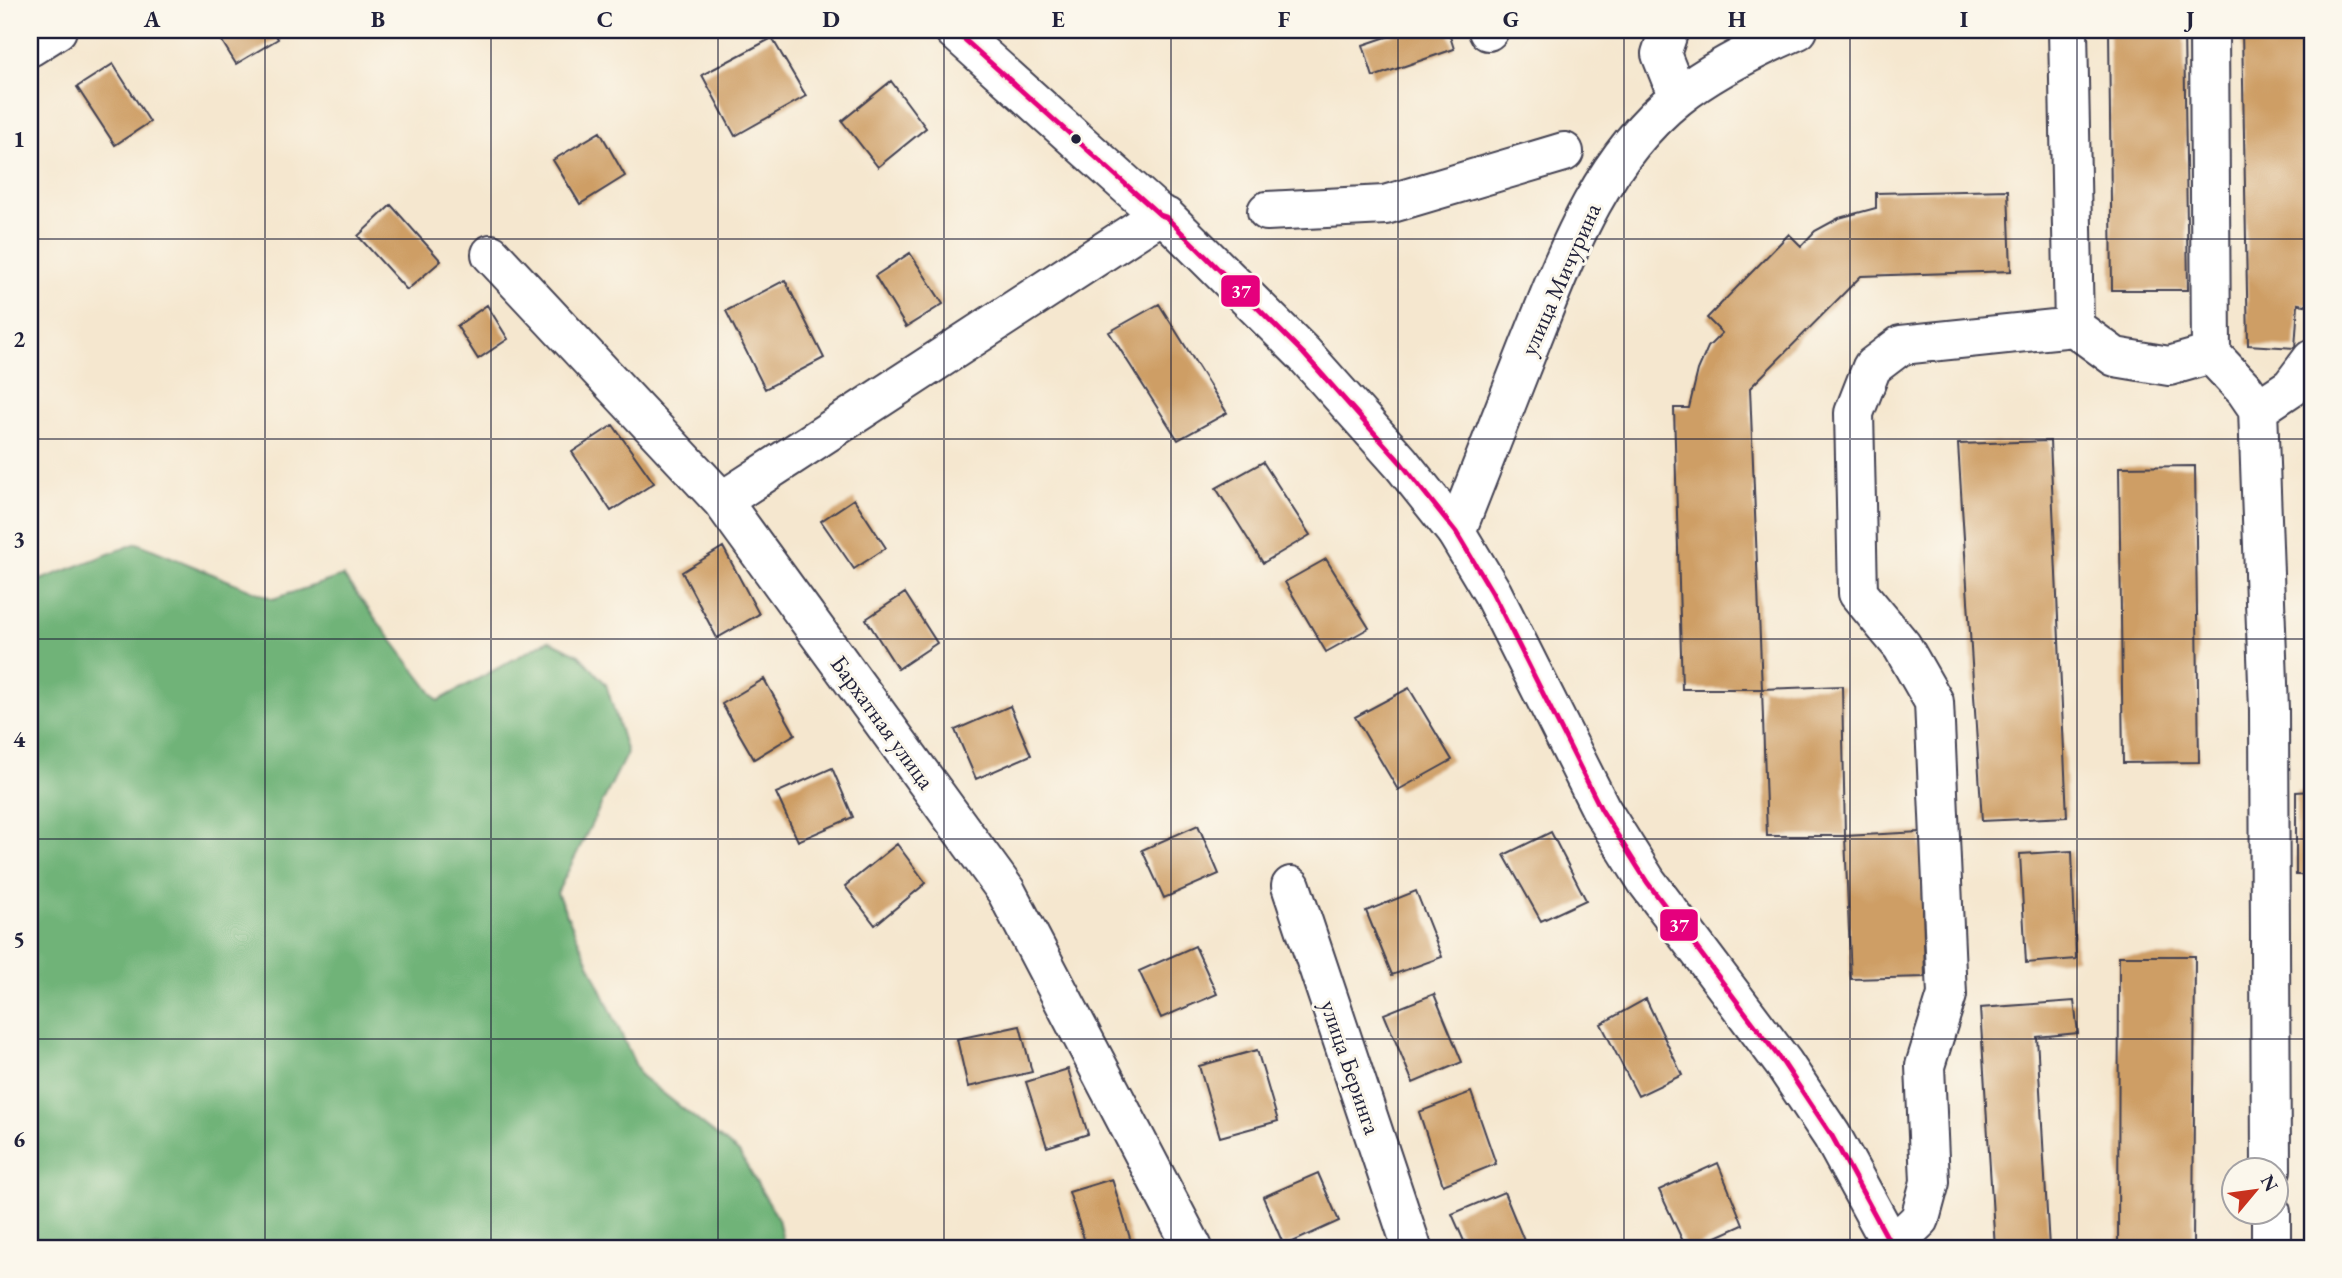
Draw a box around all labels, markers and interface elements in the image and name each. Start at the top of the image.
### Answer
text: A [143,4,161,34]
text: B [371,4,385,34]
text: C [597,4,613,34]
text: D [822,4,840,34]
text: E [1051,4,1065,34]
text: F [1278,4,1291,34]
text: G [1503,4,1519,34]
text: H [1728,4,1746,34]
text: I [1960,4,1968,34]
text: J [2184,4,2195,34]
text: 1 [13,124,25,154]
unlabelled marker [1069,132,1083,146]
street label: улица Мичурина [1513,198,1608,360]
line badge: 37 [1220,274,1261,308]
text: 37 [1231,279,1252,304]
text: 2 [13,324,25,354]
text: 3 [13,524,25,554]
street label: Бархатная улица [824,649,942,795]
text: 4 [13,724,26,754]
line badge: 37 [1659,908,1699,942]
text: 37 [1669,913,1690,938]
text: 5 [13,924,25,954]
street label: улица Беринга [1314,996,1389,1139]
text: 6 [13,1124,25,1154]
north arrow [2220,1156,2290,1226]
text: N [2255,1170,2284,1196]

